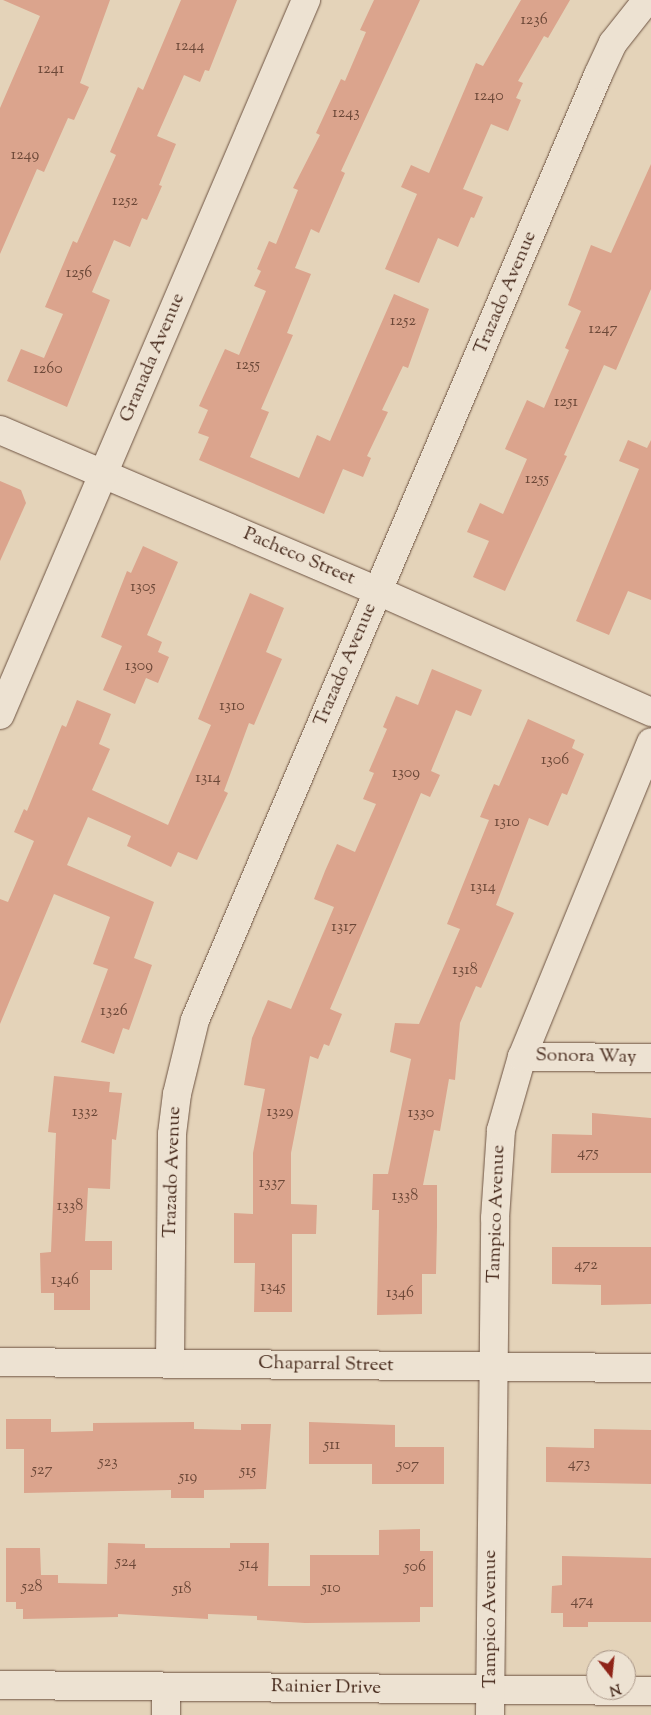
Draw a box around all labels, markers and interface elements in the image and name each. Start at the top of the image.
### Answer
house number: 1236 [520,11,548,31]
house number: 1244 [175,37,205,57]
house number: 1241 [38,60,64,80]
house number: 1240 [474,87,504,107]
house number: 1243 [332,104,360,124]
house number: 1249 [11,146,39,166]
house number: 1252 [112,192,138,212]
street label: Trazado Avenue [470,228,542,358]
house number: 1256 [66,264,92,284]
street label: Granada Avenue [116,290,190,426]
house number: 1252 [390,312,416,332]
house number: 1247 [588,320,618,340]
house number: 1255 [236,356,260,376]
house number: 1260 [33,360,63,380]
house number: 1251 [554,393,578,413]
house number: 1255 [525,470,549,490]
street label: Pacheco Street [240,523,358,591]
house number: 1305 [130,578,156,598]
street label: Trazado Avenue [310,600,382,730]
house number: 1309 [125,657,153,677]
house number: 1310 [219,697,245,717]
house number: 1306 [541,751,569,771]
house number: 1309 [392,764,420,784]
house number: 1314 [195,769,221,789]
house number: 1310 [494,813,520,833]
house number: 1314 [470,878,496,898]
house number: 1317 [331,918,357,938]
house number: 1318 [452,961,478,981]
house number: 1326 [100,1002,128,1022]
street label: Sonora Way [535,1045,637,1069]
house number: 1332 [72,1103,98,1123]
house number: 1329 [266,1103,294,1123]
house number: 1330 [408,1104,434,1124]
street label: Trazado Avenue [159,1106,187,1238]
street label: Tampico Avenue [483,1144,511,1284]
house number: 475 [577,1144,599,1164]
house number: 1337 [259,1174,285,1194]
house number: 1338 [392,1187,418,1207]
house number: 1338 [57,1197,83,1217]
house number: 472 [574,1256,598,1276]
house number: 1346 [51,1271,79,1291]
house number: 1345 [260,1278,286,1298]
house number: 1346 [386,1284,414,1304]
street label: Chaparral Street [258,1352,394,1378]
house number: 511 [324,1436,340,1456]
house number: 523 [98,1453,118,1473]
house number: 473 [568,1455,590,1475]
house number: 507 [397,1456,419,1476]
house number: 527 [32,1461,52,1481]
house number: 515 [240,1462,256,1482]
house number: 519 [179,1468,197,1488]
street label: Tampico Avenue [480,1550,502,1688]
house number: 524 [115,1553,137,1573]
house number: 514 [240,1555,258,1575]
house number: 506 [404,1558,426,1578]
house number: 528 [22,1578,42,1598]
house number: 510 [321,1579,341,1599]
house number: 518 [173,1580,191,1600]
house number: 474 [570,1592,594,1612]
north arrow [586,1650,636,1700]
street label: Rainier Drive [271,1676,381,1700]
text: N [607,1677,623,1700]

